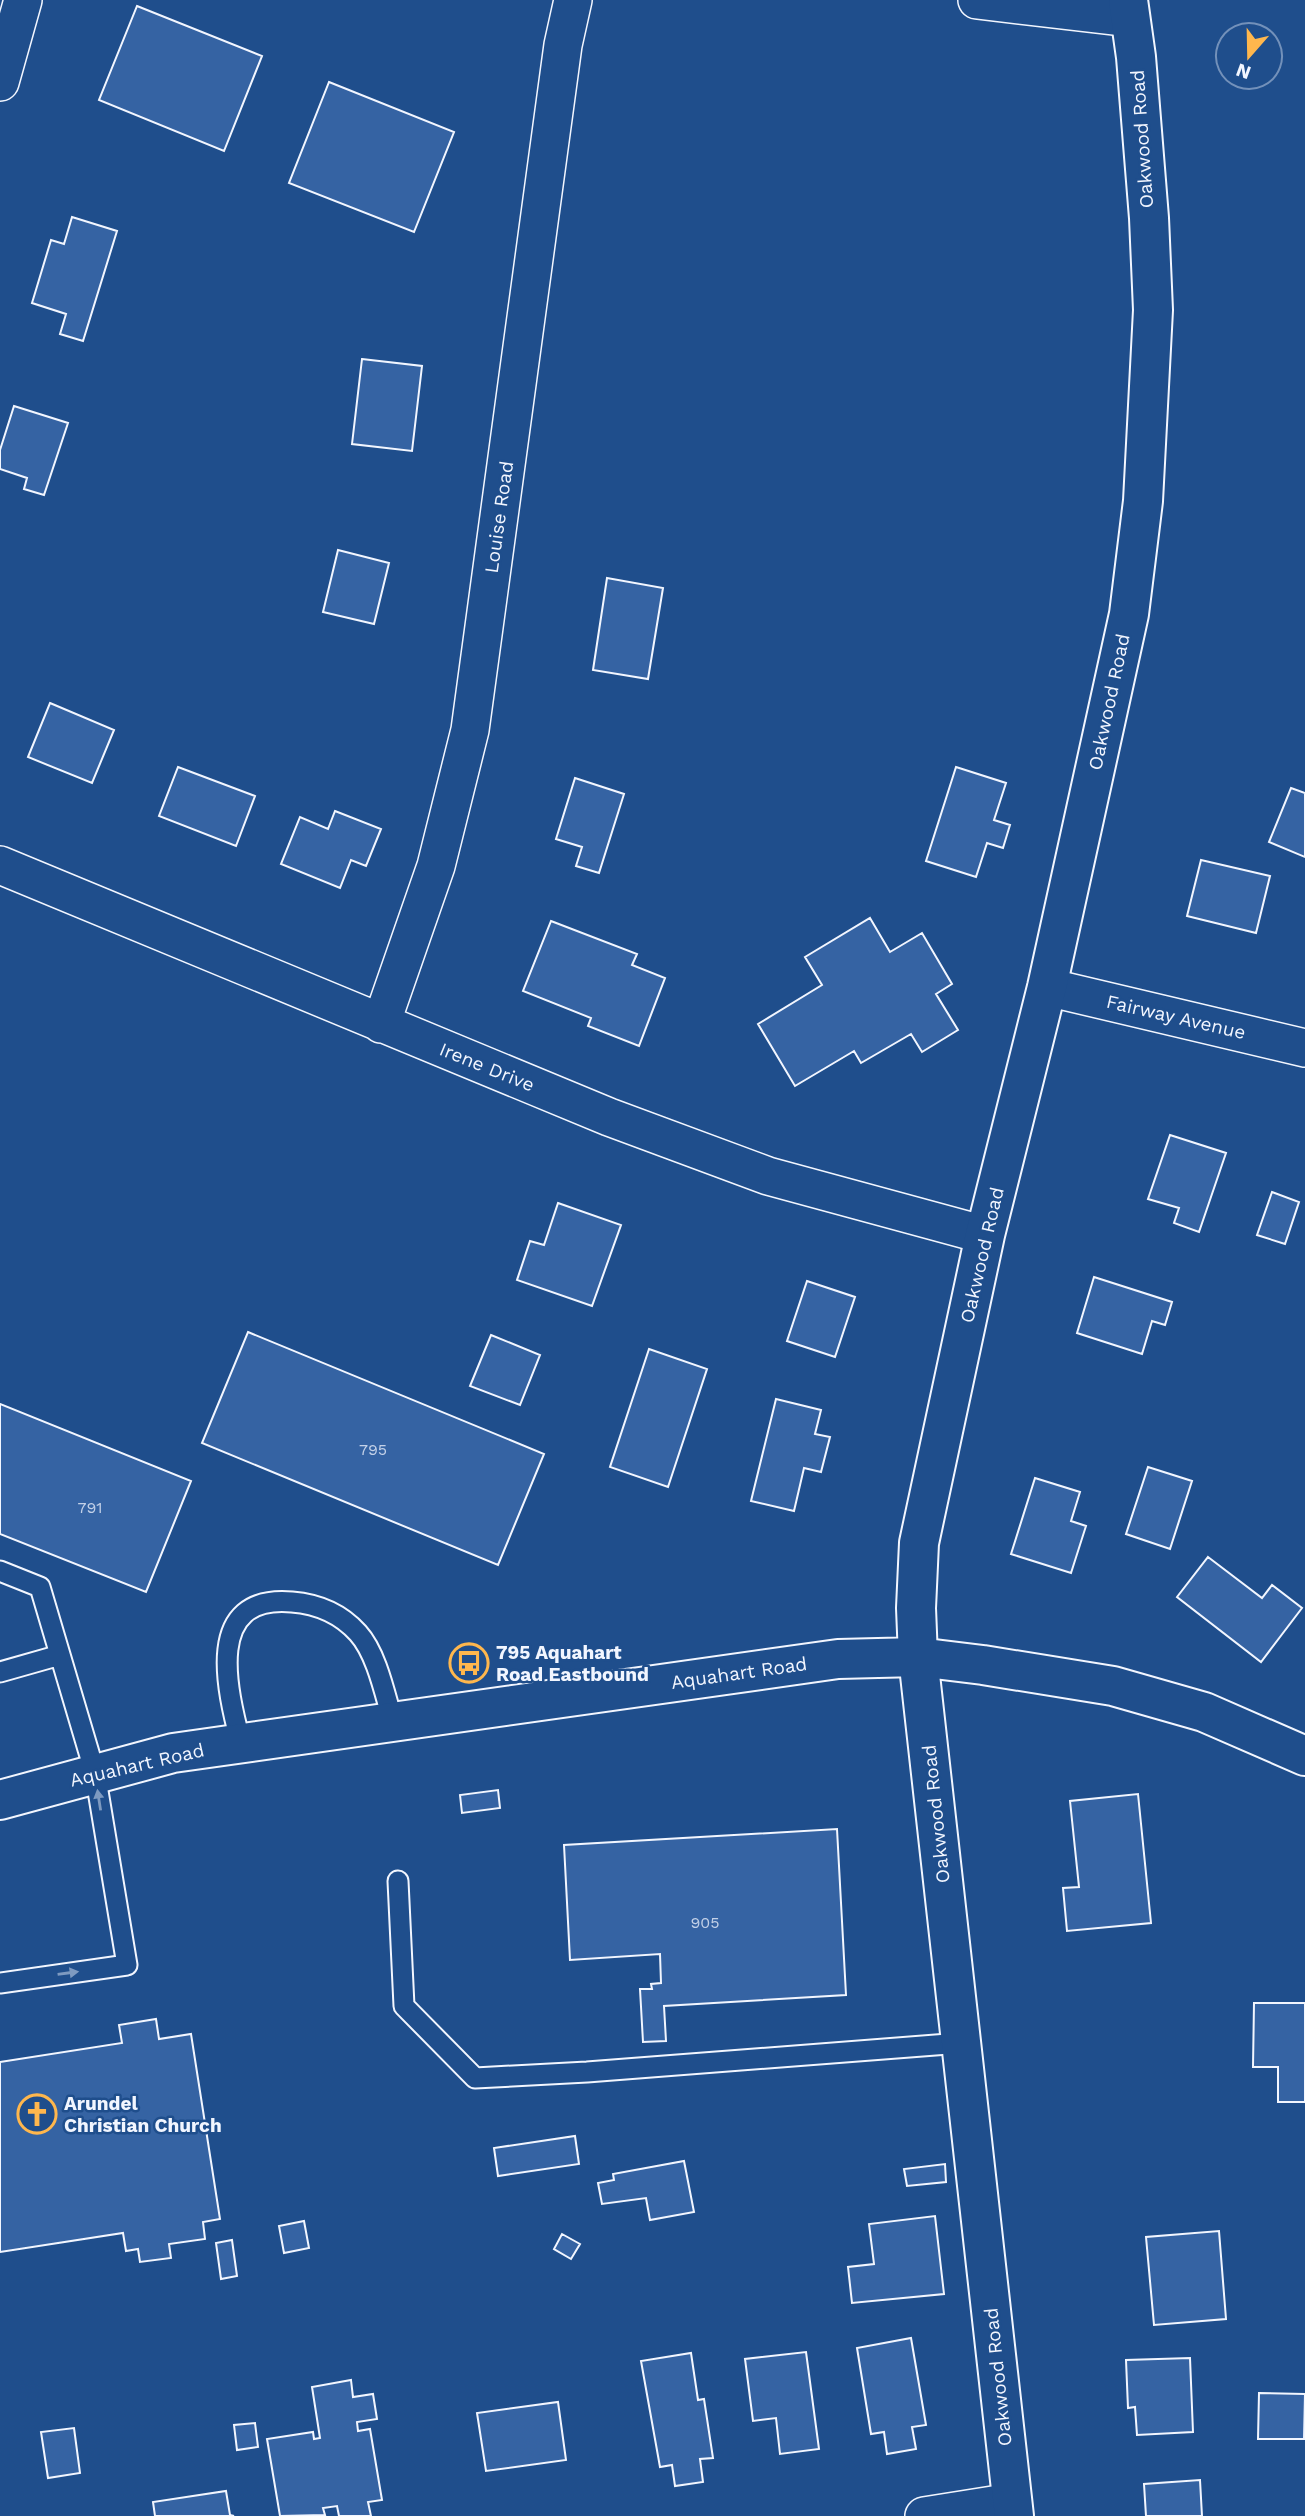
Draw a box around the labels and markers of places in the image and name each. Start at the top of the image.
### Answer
place label: 795 Aquahart Road Eastbound [496,1641,649,1686]
bus stop icon: 795 Aquahart Road Eastbound [448,1642,490,1684]
place label: Arundel Christian Church [64,2092,222,2137]
church icon: Arundel Christian Church [16,2093,58,2135]

